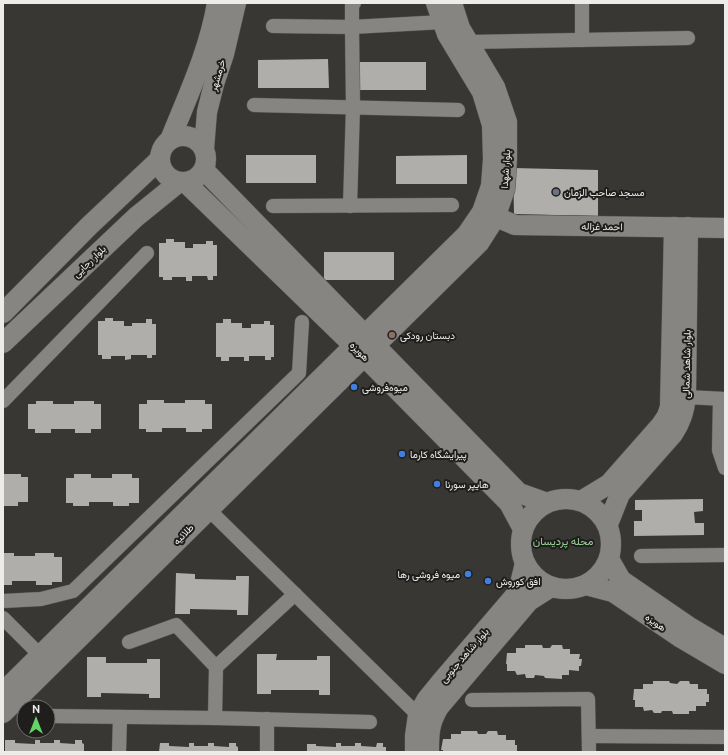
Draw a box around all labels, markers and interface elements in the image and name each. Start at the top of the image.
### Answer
street label: خرمشهر [207,58,229,93]
street label: بلوار شهدا [499,149,513,189]
marker: مسجد صاحب الزمان [551,187,561,197]
place label: مسجد صاحب الزمان [564,187,644,199]
street label: احمد غزاله [581,221,623,233]
street label: بلوار رجایی [71,243,109,280]
street label: بلوار شاهد شمالی [680,329,694,399]
marker: دبستان رودکی [387,330,397,340]
place label: دبستان رودکی [400,330,455,342]
street label: هویزه [347,339,372,364]
marker: میوه‌فروشی [349,382,359,392]
place label: میوه‌فروشی [362,382,408,394]
marker: پیرایشگاه کارما [397,449,407,459]
place label: پیرایشگاه کارما [410,449,467,462]
marker: هایپر سورنا [432,479,442,489]
place label: هایپر سورنا [445,479,489,492]
street label: طلائیه [171,521,197,548]
district label: محله پردیسان [533,535,593,549]
place label: میوه فروشی رها [398,569,460,581]
marker: میوه فروشی رها [463,569,473,579]
marker: افق کوروش [483,576,493,586]
place label: افق کوروش [496,576,540,588]
street label: هویزه [643,611,668,634]
street label: بلوار شاهد جنوبی [438,626,492,685]
north arrow [16,699,56,739]
text: N [32,703,40,715]

